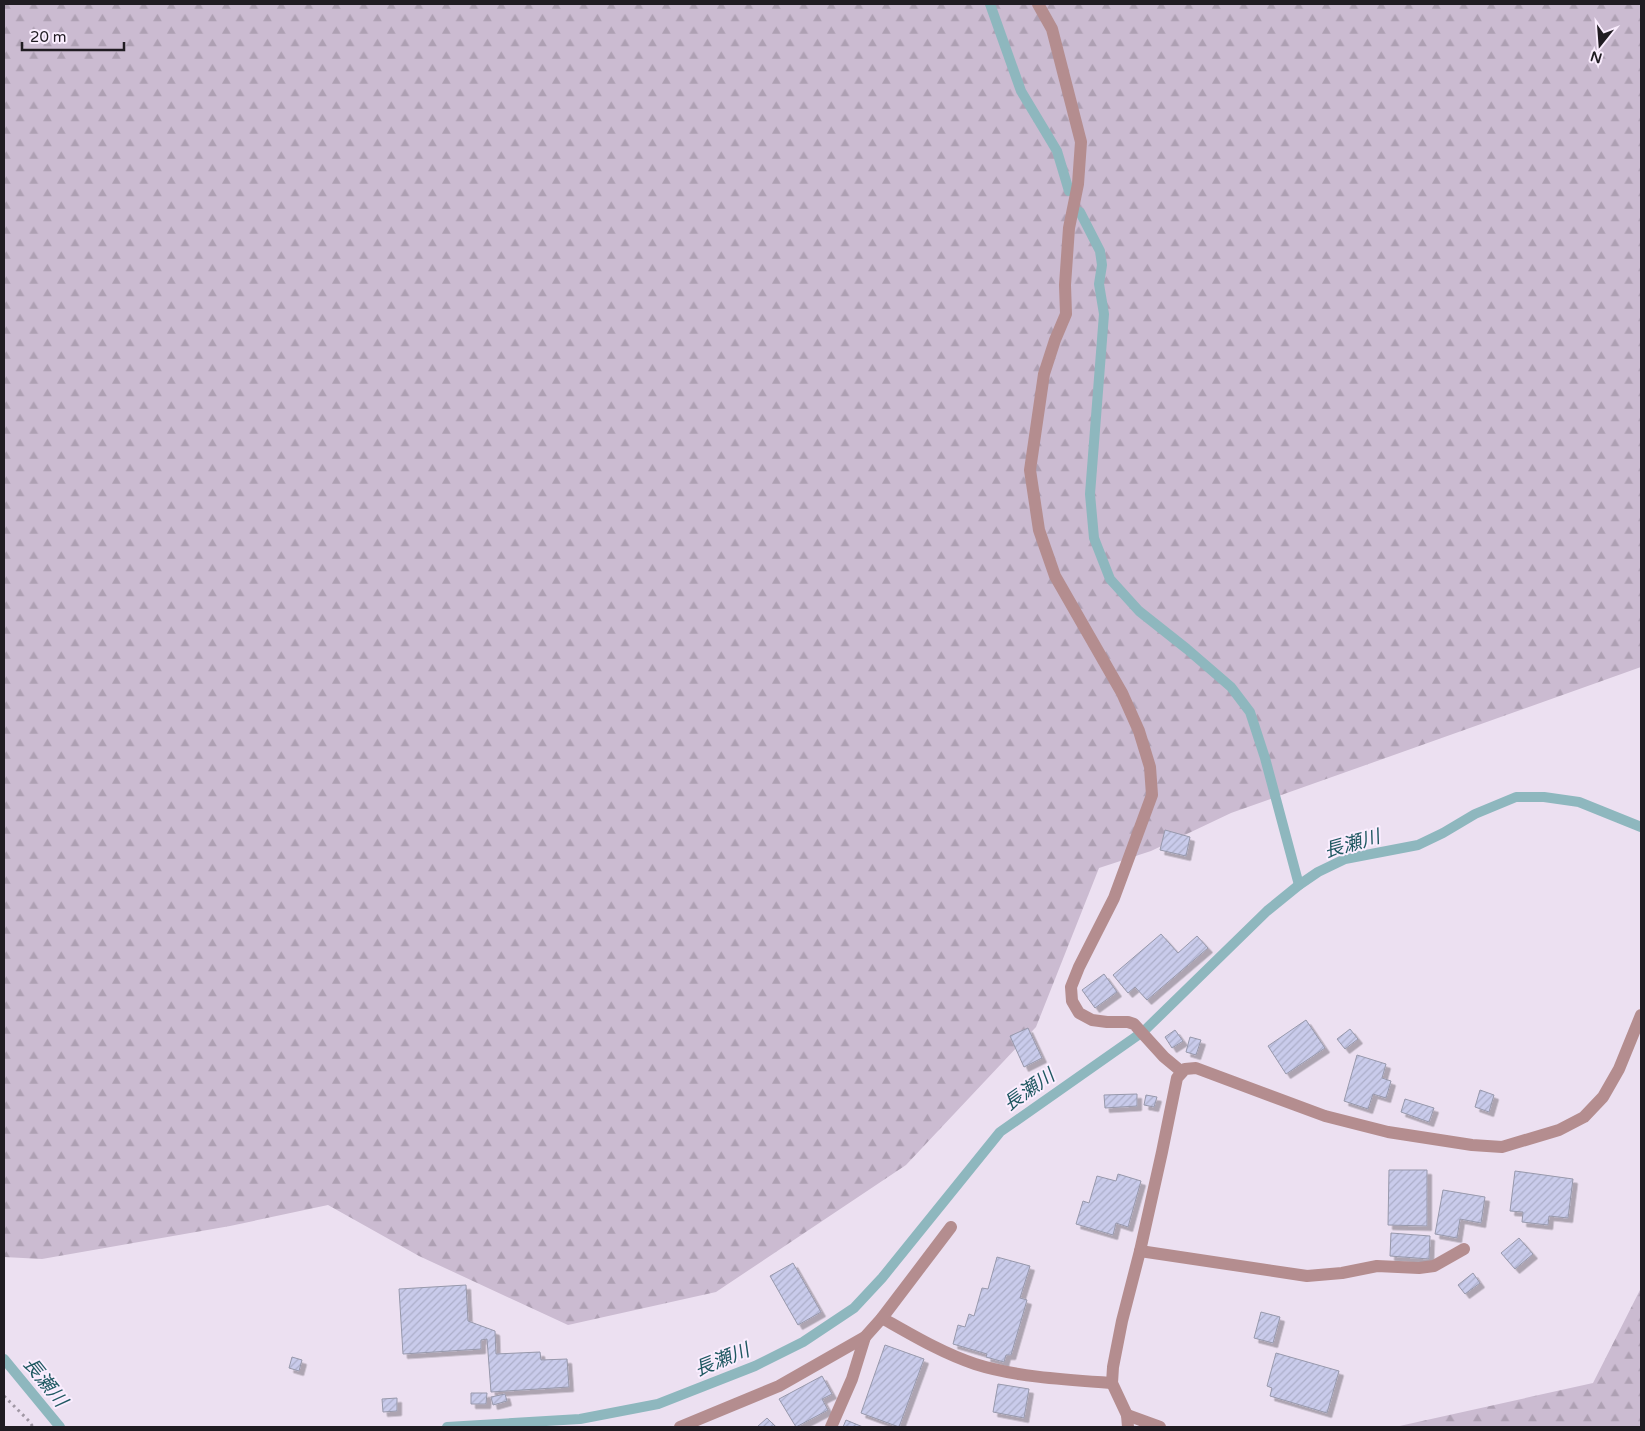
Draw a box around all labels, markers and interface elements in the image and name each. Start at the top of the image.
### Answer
scale bar [22,20,125,52]
north arrow [1575,20,1625,70]
text: 20 m [30,28,67,46]
text: N [1588,47,1604,67]
water label: 長瀬川 [1322,825,1384,862]
water label: 長瀬川 [999,1063,1060,1115]
water label: 長瀬川 [691,1338,754,1381]
water label: 長瀬川 [19,1353,73,1413]

